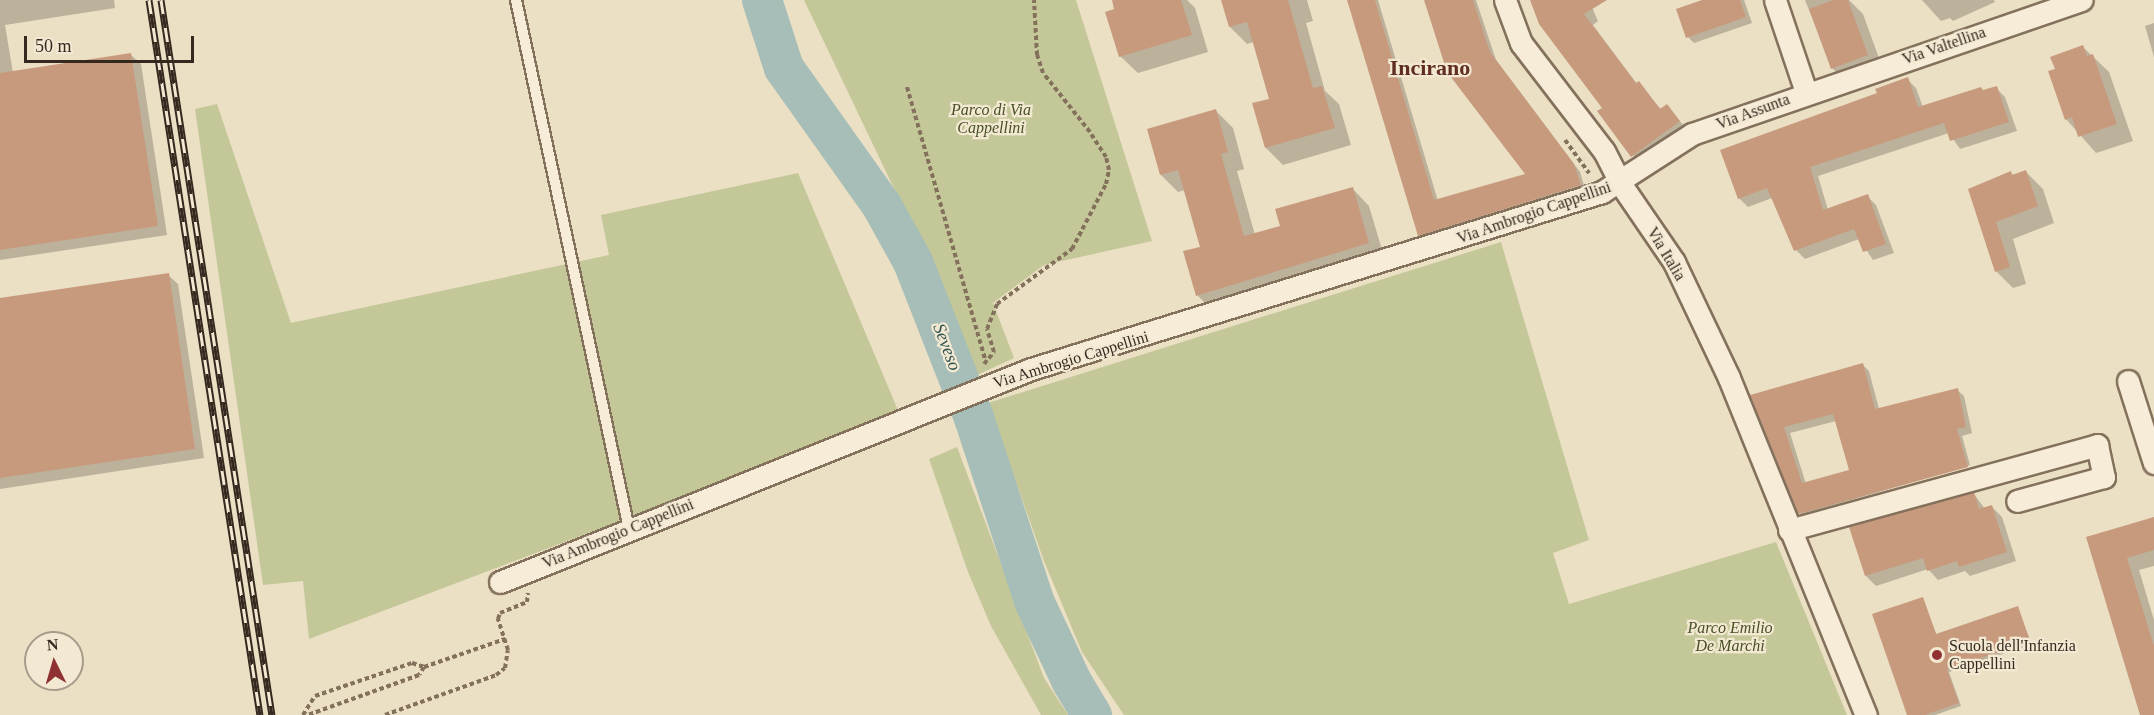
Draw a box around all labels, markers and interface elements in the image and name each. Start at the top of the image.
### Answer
street label: Via Valtellina [1900,23,1988,69]
scale bar [27,24,196,62]
text: 50 m [35,36,72,56]
district label: Incirano [1390,55,1470,81]
street label: Via Assunta [1713,90,1793,134]
park label: Parco di Via Cappellini [951,100,1031,138]
street label: Via Ambrogio Cappellini [1454,177,1614,249]
street label: Via Italia [1643,224,1689,284]
water label: Seveso [928,320,966,374]
street label: Via Ambrogio Cappellini [990,327,1152,393]
street label: Via Ambrogio Cappellini [539,495,697,573]
park label: Parco Emilio De Marchi [1687,618,1773,656]
north arrow [24,631,84,691]
text: N [46,636,59,654]
place label: Scuola dell'Infanzia Cappellini [1949,636,2076,674]
marker: Scuola dell'Infanzia Cappellini [1930,648,1944,662]

